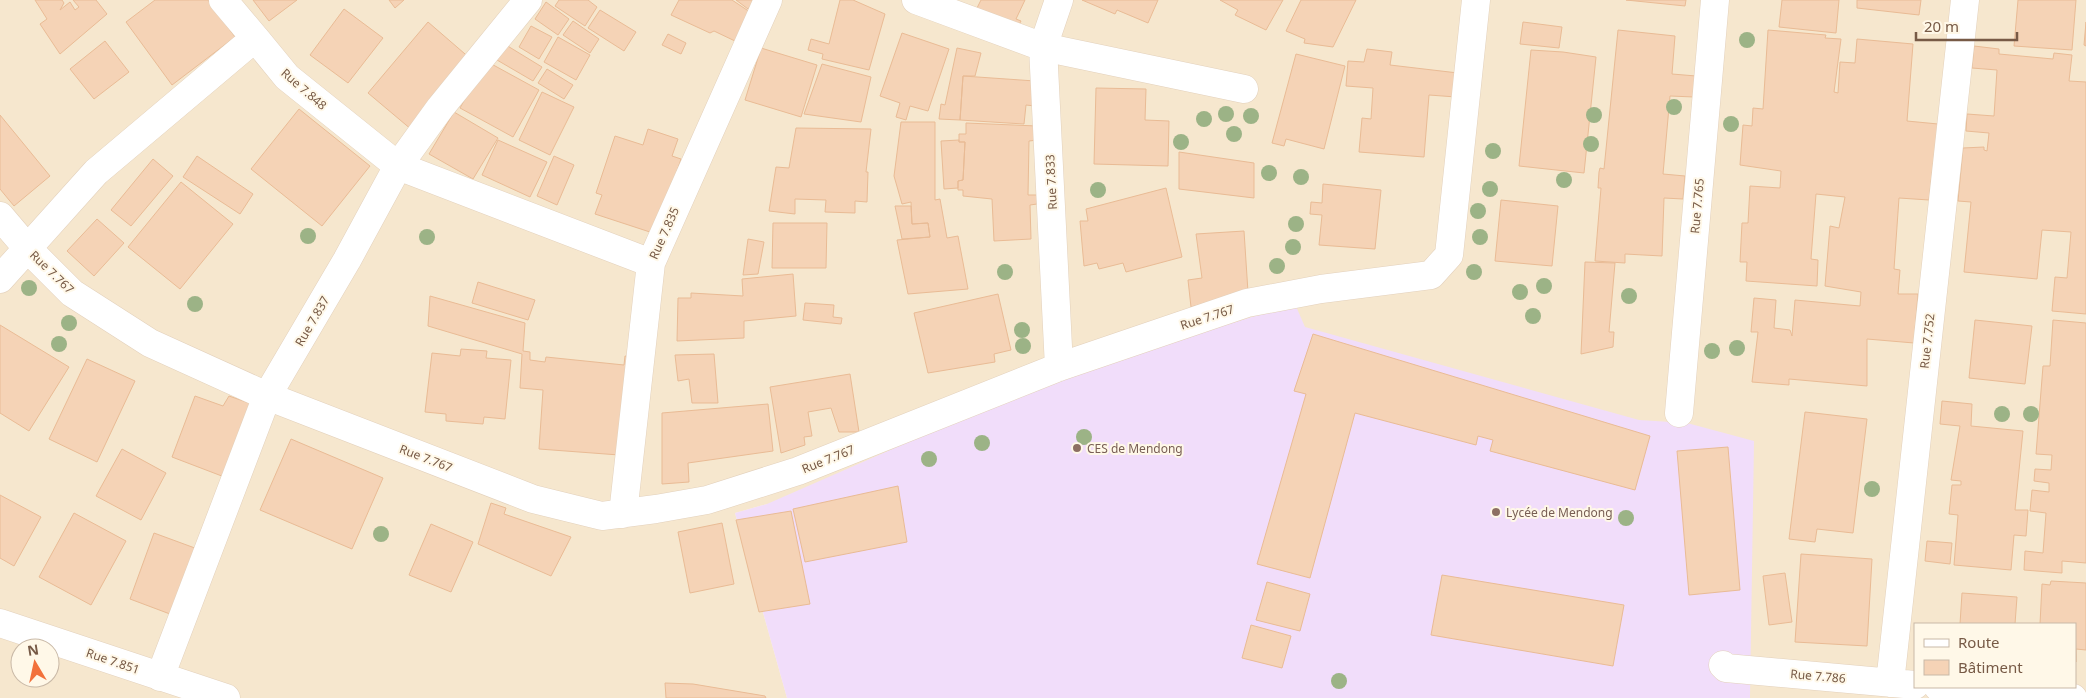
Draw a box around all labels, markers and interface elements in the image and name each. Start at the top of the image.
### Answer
scale bar [1916,10,2017,42]
text: 20 m [1924,16,1959,36]
street label: Rue 7.848 [277,64,331,114]
street label: Rue 7.833 [1041,154,1061,210]
street label: Rue 7.765 [1686,178,1708,234]
street label: Rue 7.835 [645,204,683,262]
street label: Rue 7.767 [26,247,78,297]
street label: Rue 7.837 [291,293,333,349]
street label: Rue 7.767 [1178,300,1236,334]
street label: Rue 7.752 [1916,312,1938,369]
street label: Rue 7.767 [397,440,455,476]
place label: CES de Mendong [1087,440,1183,457]
street label: Rue 7.767 [799,441,857,477]
marker: CES de Mendong [1071,442,1083,454]
place label: Lycée de Mendong [1506,504,1613,521]
marker: Lycée de Mendong [1490,506,1502,518]
legend [1914,623,2076,688]
text: Route [1958,632,2000,652]
north arrow [10,638,60,688]
text: N [26,639,40,660]
street label: Rue 7.851 [84,644,142,678]
text: Bâtiment [1958,657,2023,677]
street label: Rue 7.786 [1790,665,1846,687]

